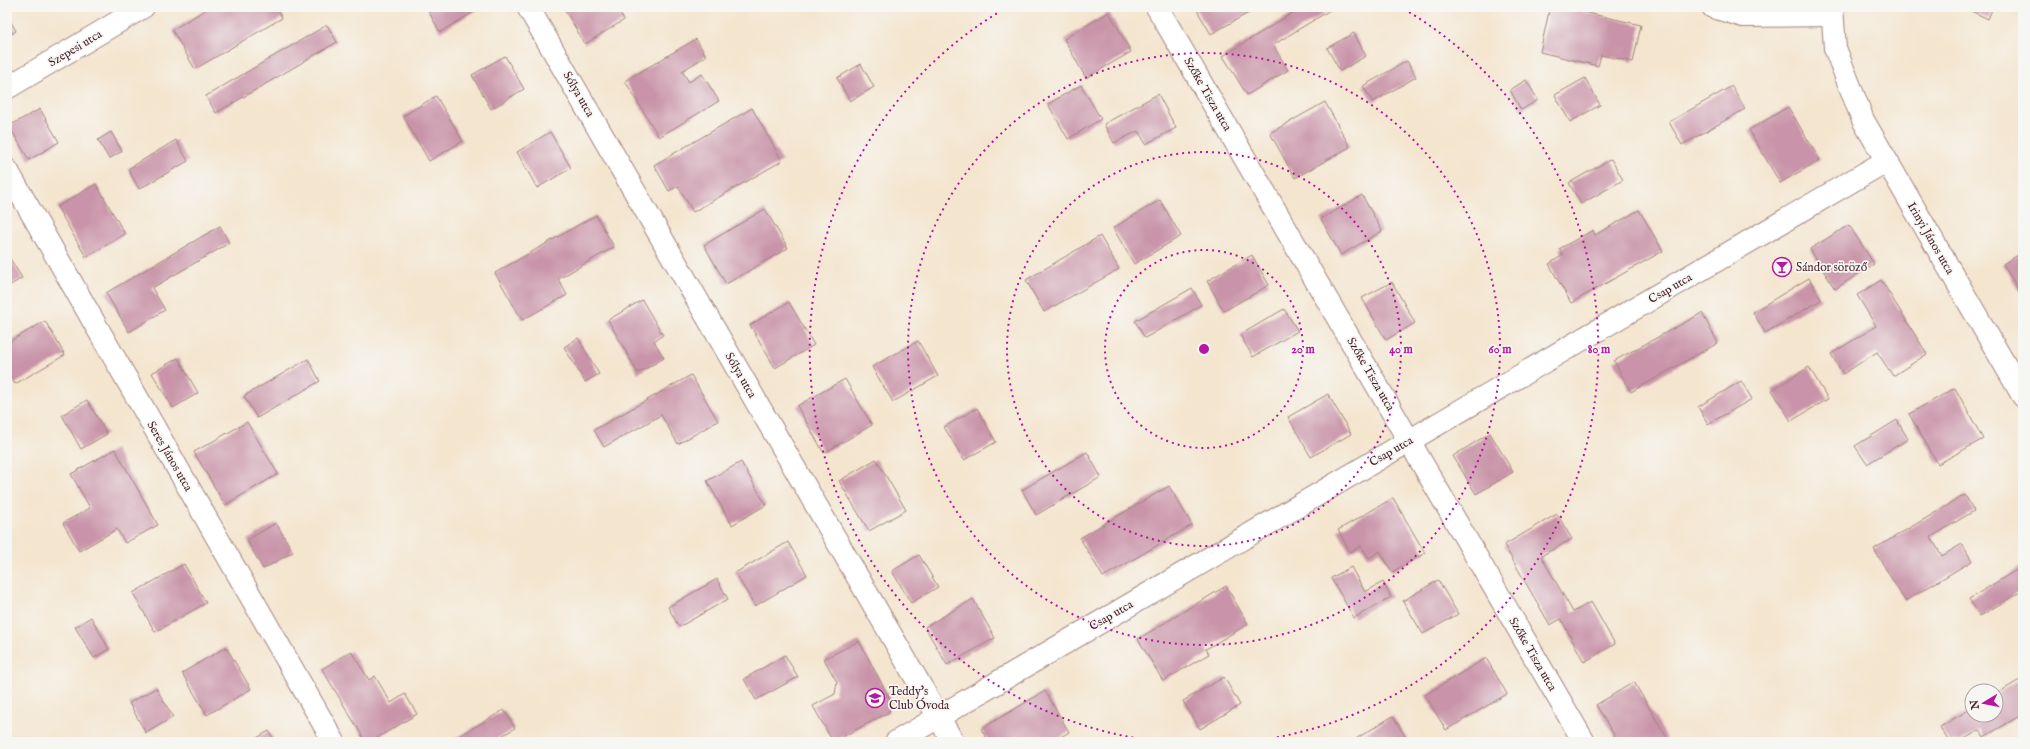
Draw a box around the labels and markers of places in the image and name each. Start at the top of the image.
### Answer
bar icon: Sándor söröző [1771,256,1793,278]
place label: Sándor söröző [1796,260,1868,275]
centre of rings [1197,342,1211,356]
place label: Teddy's Club Óvoda [889,684,950,713]
school or university icon: Teddy's Club Óvoda [864,687,886,709]

